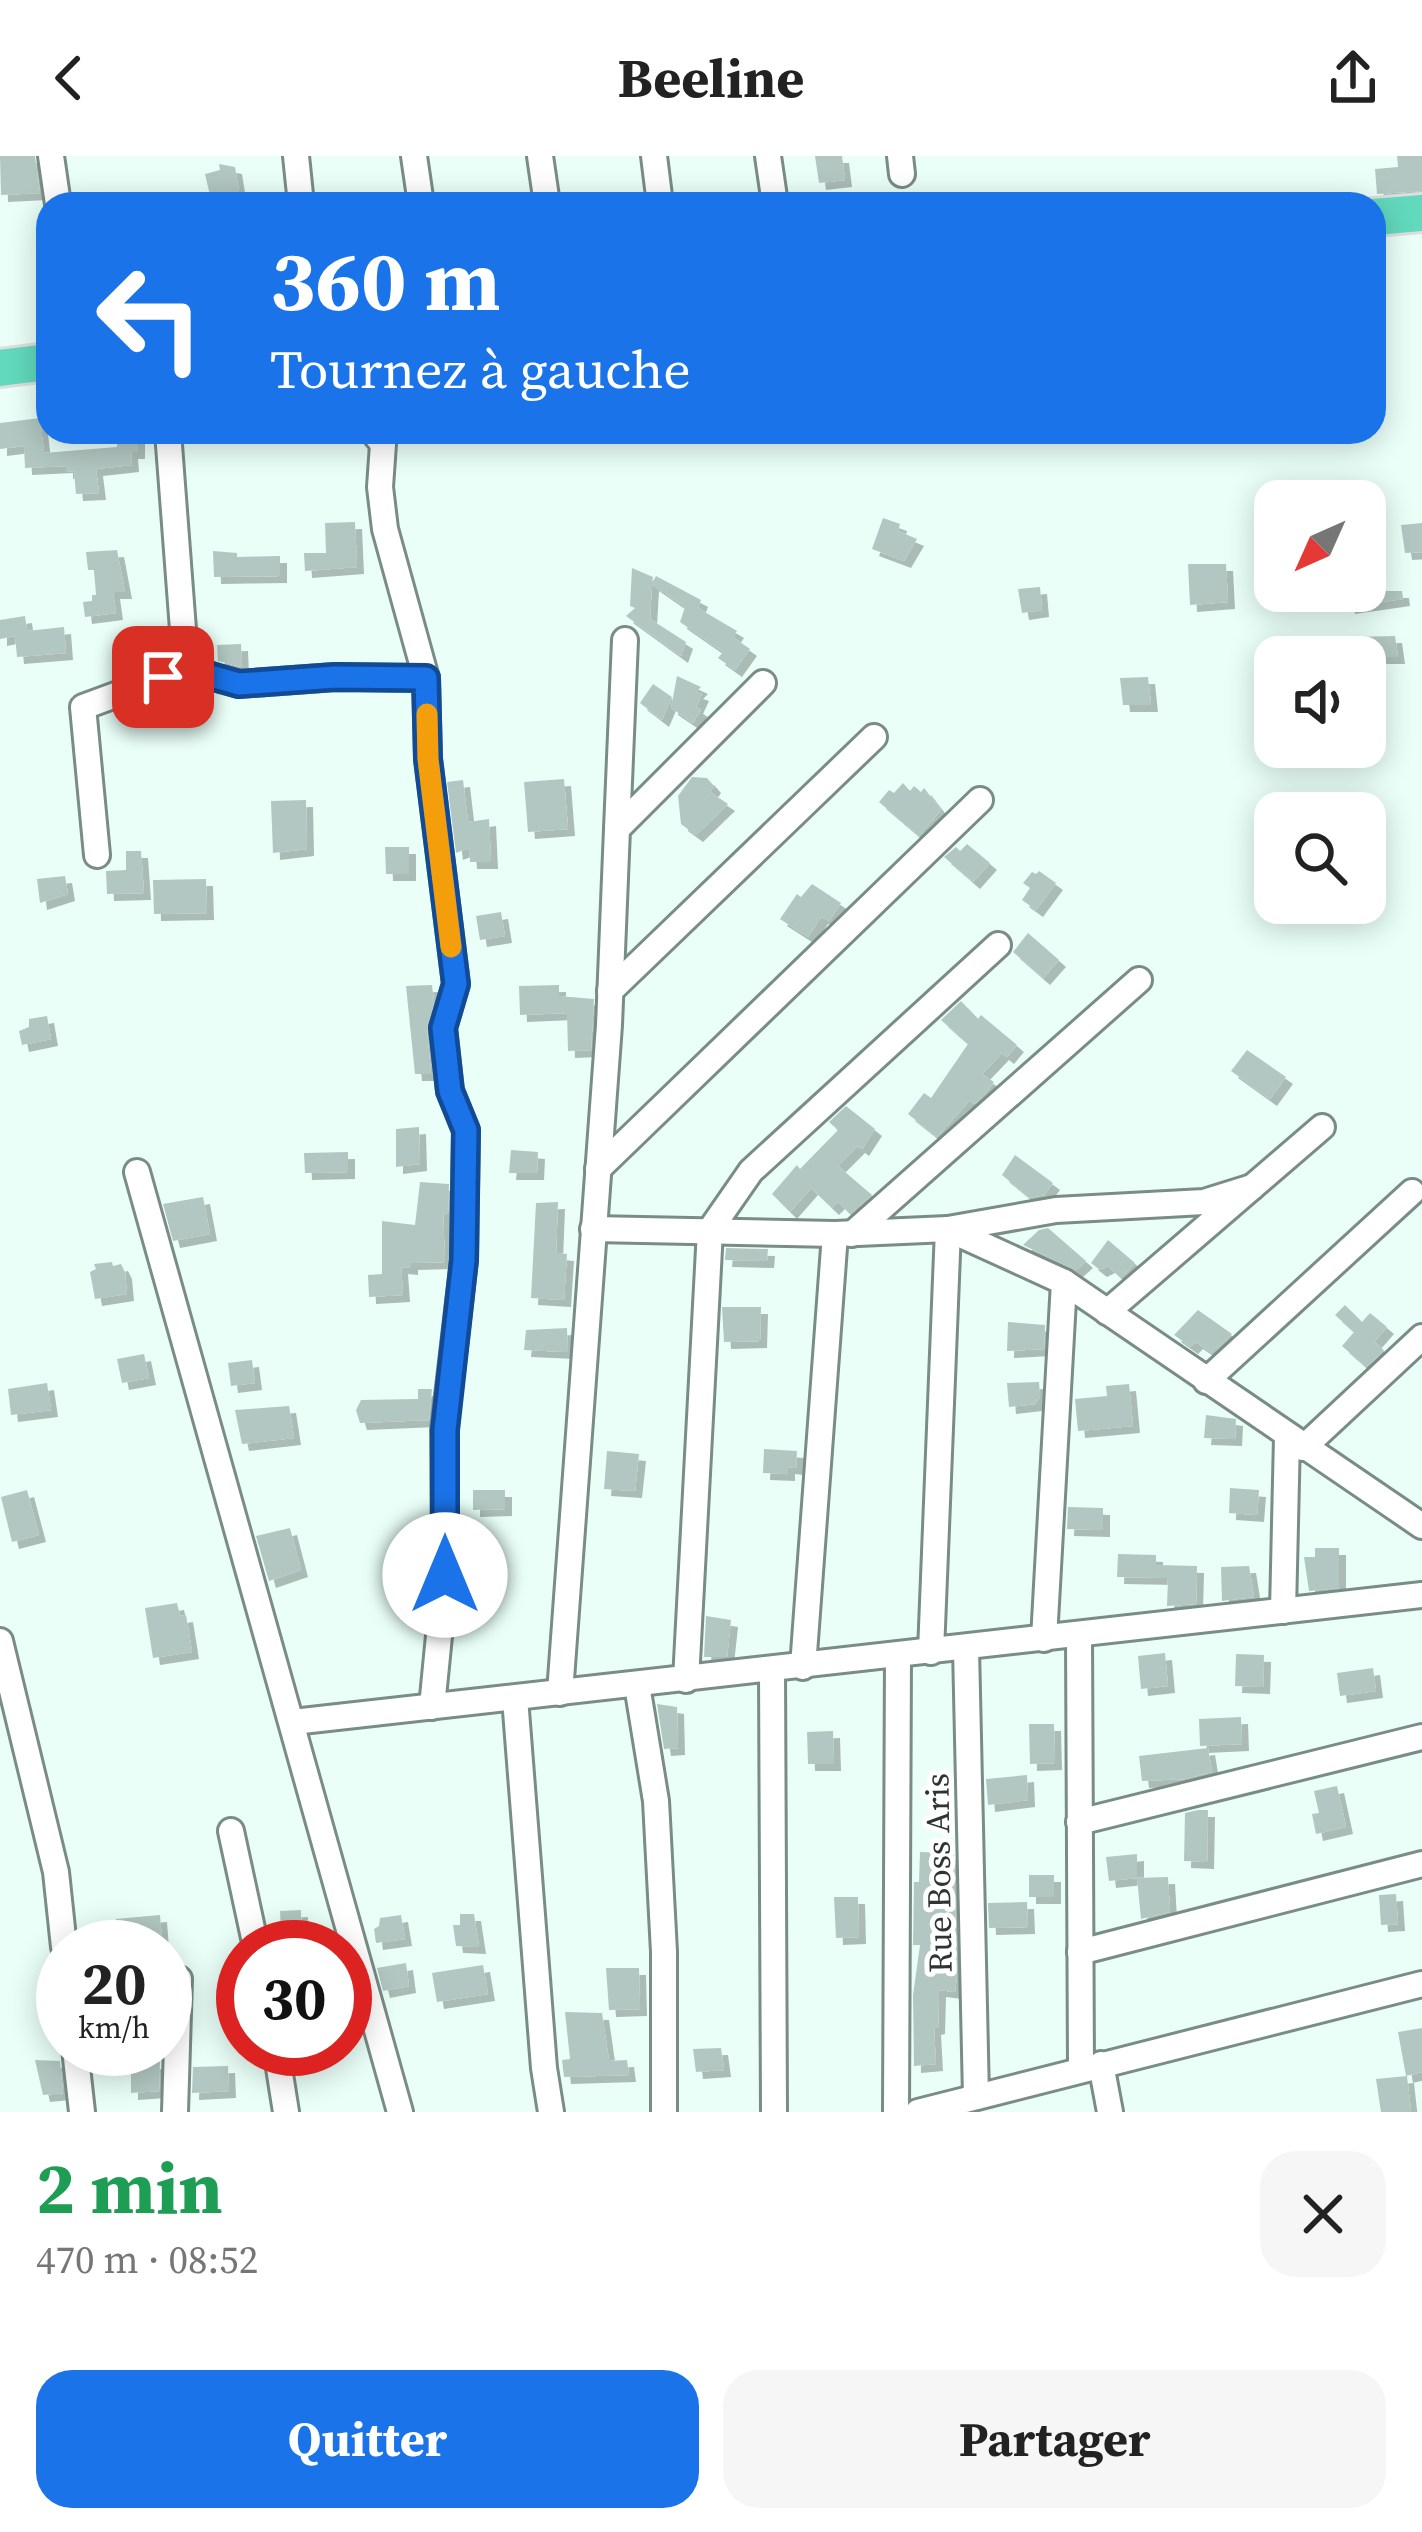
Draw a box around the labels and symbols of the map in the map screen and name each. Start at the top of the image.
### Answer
north arrow [1254,480,1386,612]
pin [112,626,214,728]
position arrow [382,1512,508,1638]
street label: Rue Boss Aris [914,1773,963,1973]
speed limit sign: 30 [216,1920,372,2076]

